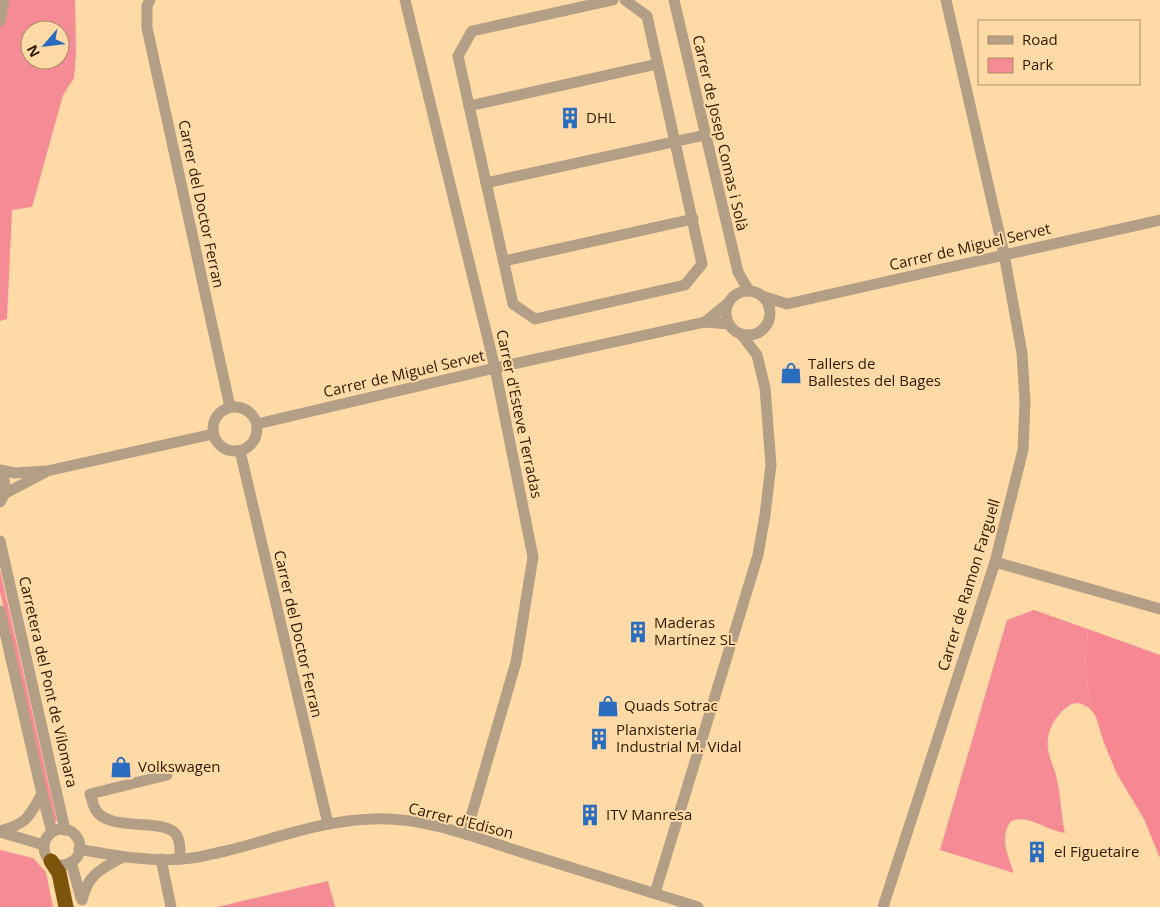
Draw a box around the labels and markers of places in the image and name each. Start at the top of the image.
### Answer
building icon: DHL [557,105,583,131]
place label: DHL [586,107,616,127]
place label: Tallers de Ballestes del Bages [808,353,941,390]
shop icon: Tallers de Ballestes del Bages [778,360,804,386]
place label: Maderas Martínez SL [654,612,736,649]
building icon: Maderas Martínez SL [625,619,651,645]
shop icon: Quads Sotrac [595,693,621,719]
place label: Quads Sotrac [624,695,718,715]
place label: Planxisteria Industrial M. Vidal [616,719,742,756]
building icon: Planxisteria Industrial M. Vidal [586,726,612,752]
shop icon: Volkswagen [108,754,134,780]
place label: Volkswagen [138,756,221,776]
building icon: ITV Manresa [577,802,603,828]
place label: ITV Manresa [606,804,692,824]
building icon: el Figuetaire [1024,839,1050,865]
place label: el Figuetaire [1054,841,1139,861]

